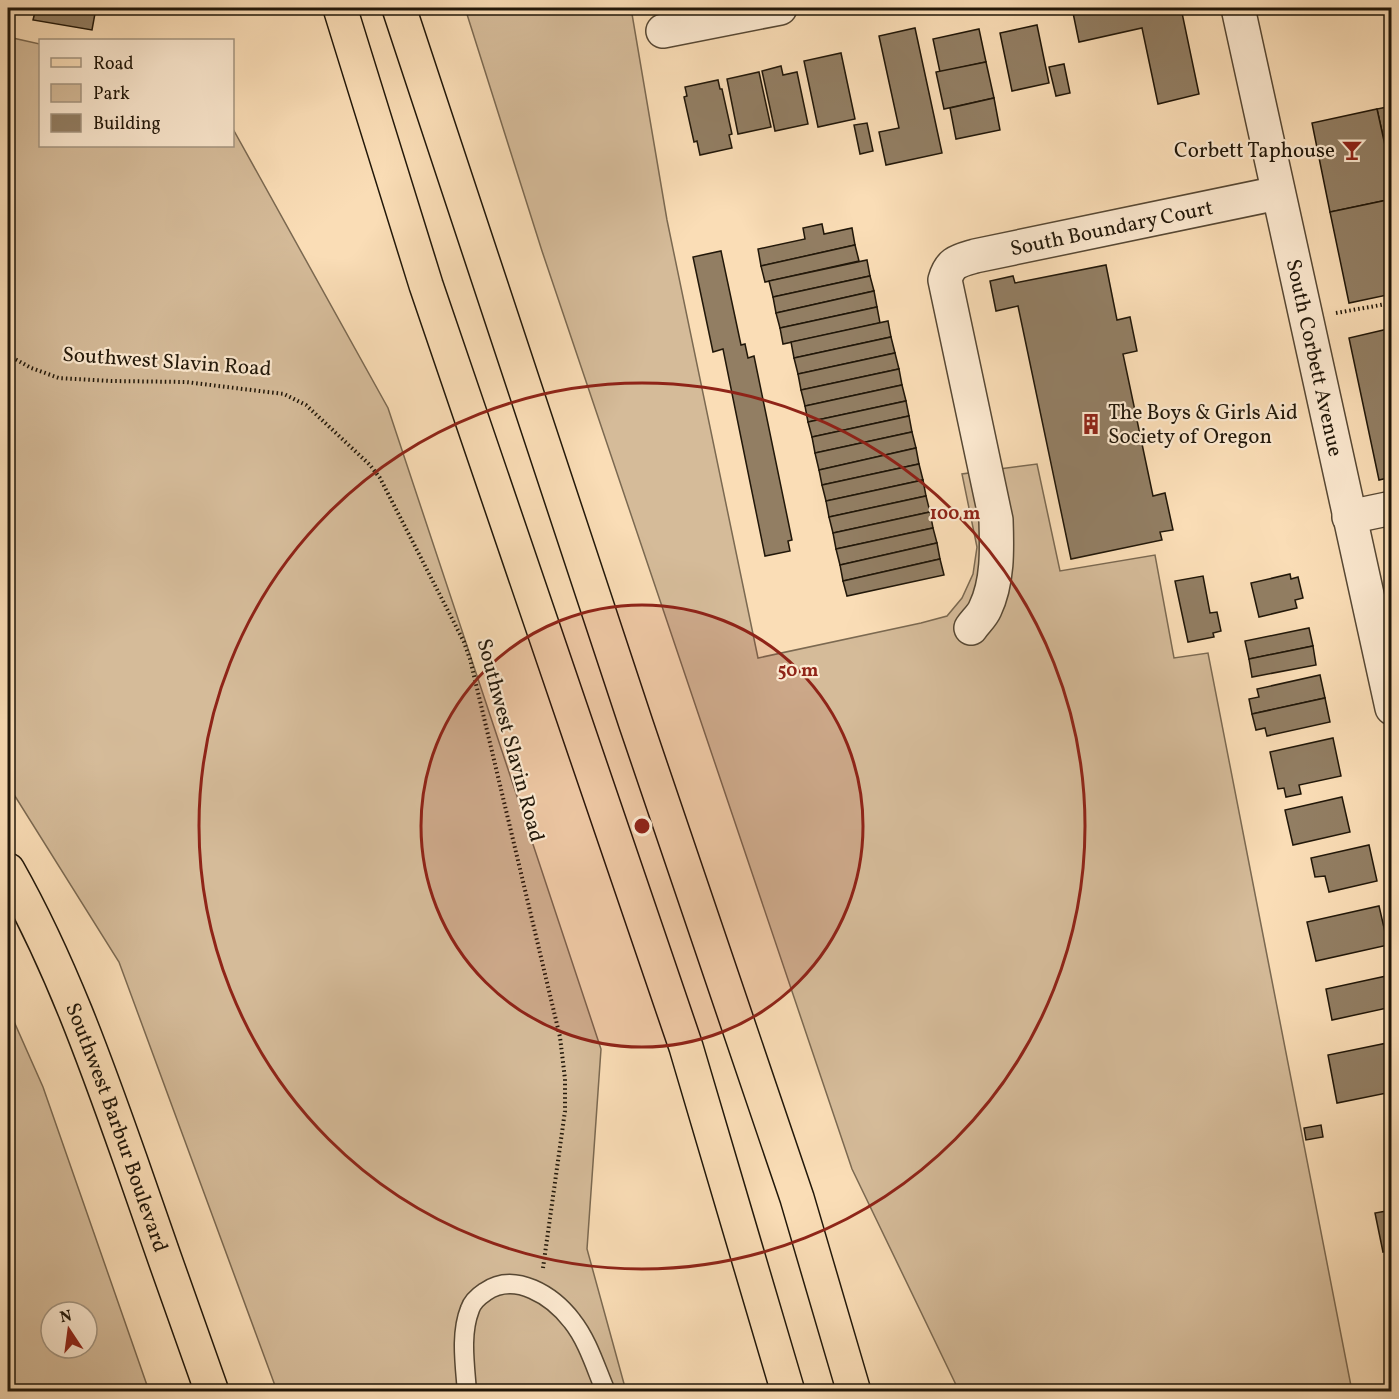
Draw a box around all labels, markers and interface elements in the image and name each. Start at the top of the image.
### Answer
legend [39,39,234,147]
text: Road [93,52,134,77]
text: Park [93,82,130,107]
text: Building [93,112,161,137]
place label: Corbett Taphouse [1174,137,1335,166]
bar icon: Corbett Taphouse [1340,138,1364,162]
street label: South Boundary Court [1008,194,1216,264]
street label: South Corbett Avenue [1278,256,1349,459]
street label: Southwest Slavin Road [61,341,272,384]
place label: The Boys & Girls Aid Society of Oregon [1108,399,1298,452]
building icon: The Boys & Girls Aid Society of Oregon [1079,412,1103,436]
text: 100 m [930,502,980,527]
street label: Southwest Slavin Road [468,635,551,845]
text: 50 m [778,659,818,684]
centre of rings [632,816,652,836]
street label: Southwest Barbur Boulevard [57,999,174,1257]
north arrow [39,1300,99,1360]
text: N [58,1305,75,1329]

